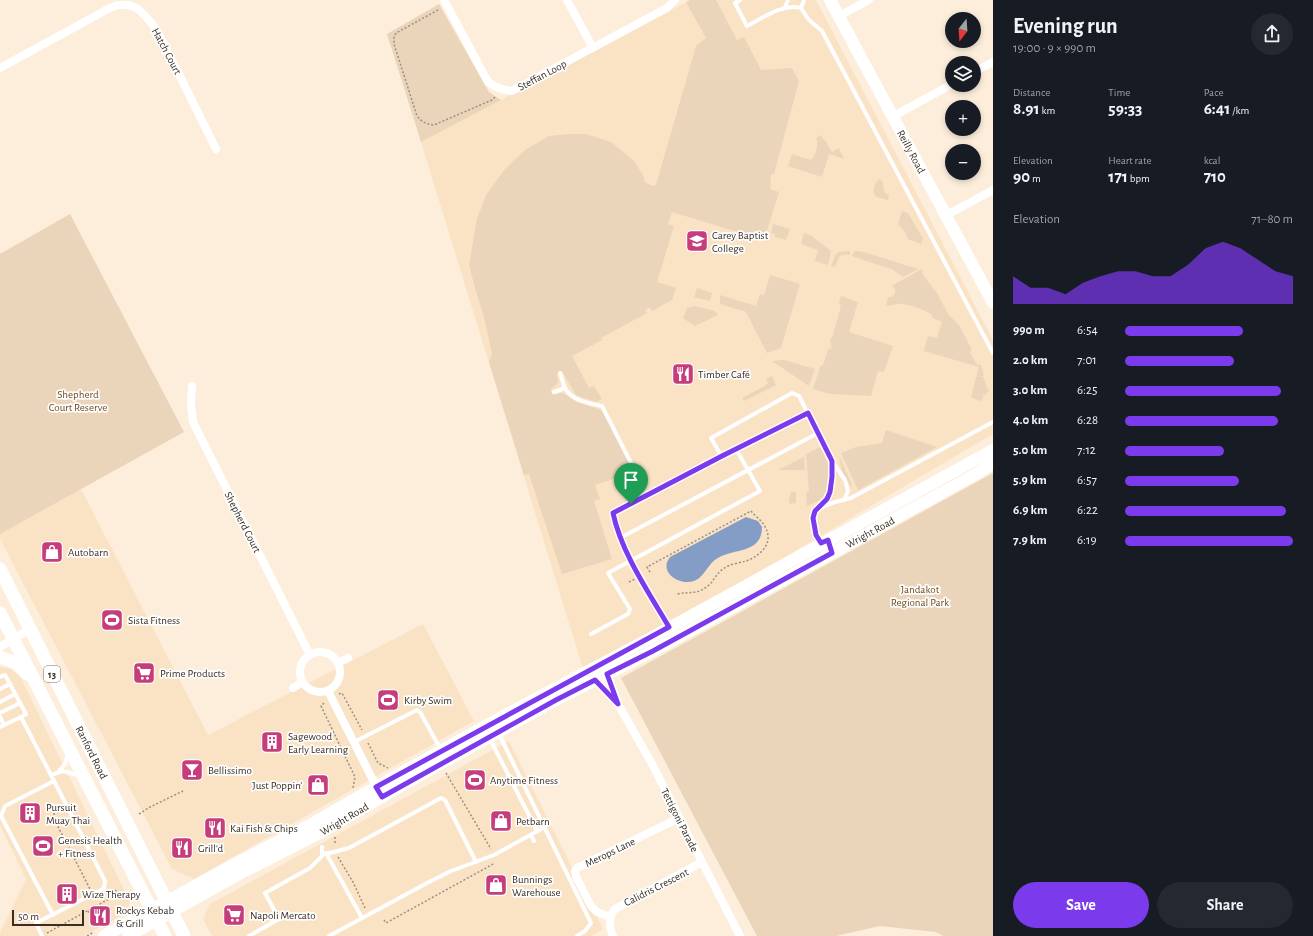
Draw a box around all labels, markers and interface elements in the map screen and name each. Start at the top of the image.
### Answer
north arrow [945,12,981,48]
map controls [945,12,981,180]
button: share [1251,13,1293,55]
text: Evening run [1013,15,1118,37]
street label: Hatch Court [150,26,184,77]
text: 19:00 · 9 × 990 m [1013,42,1096,55]
button: layers [945,56,981,92]
street label: Steffan Loop [516,58,569,93]
text: Distance [1013,87,1050,98]
text: Time [1108,87,1130,98]
text: Pace [1204,87,1223,98]
button: + [945,100,981,136]
text: 8.91 [1013,100,1040,117]
text: 59:33 [1108,100,1142,117]
text: 6:41 [1204,100,1230,117]
text: km [1040,105,1055,116]
text: /km [1230,105,1249,116]
street label: Reilly Road [895,128,927,175]
button: − [945,144,981,180]
text: Elevation [1013,155,1053,166]
text: Heart rate [1108,155,1152,166]
text: kcal [1204,155,1220,166]
text: 90 [1013,168,1030,185]
text: 171 [1108,168,1128,185]
text: 710 [1204,168,1226,185]
text: m [1030,173,1041,184]
text: bpm [1128,173,1150,184]
text: Elevation [1013,213,1060,226]
text: 71–80 m [1251,213,1293,226]
school or university icon: Carey Baptist College [684,228,710,254]
place label: Carey Baptist College [712,230,769,254]
text: 990 m [1013,324,1045,337]
text: 6:54 [1077,324,1098,337]
text: 2.0 km [1013,354,1048,367]
text: 7:01 [1077,354,1097,367]
restaurant icon: Timber Café [670,361,696,387]
place label: Timber Café [698,369,750,380]
text: 3.0 km [1013,384,1047,397]
text: 6:25 [1077,384,1097,397]
park label: Shepherd Court Reserve [49,389,107,413]
text: 4.0 km [1013,414,1048,427]
text: 6:28 [1077,414,1098,427]
text: 5.0 km [1013,444,1047,457]
text: 7:12 [1077,444,1096,457]
pin [614,463,648,504]
icon: arrive [620,469,642,491]
text: 5.9 km [1013,474,1047,487]
text: 6:57 [1077,474,1097,487]
street label: Shepherd Court [222,490,263,555]
text: 6.9 km [1013,504,1047,517]
text: 6:22 [1077,504,1098,517]
street label: Wright Road [844,515,897,550]
text: 7.9 km [1013,534,1047,547]
text: 6:19 [1077,534,1097,547]
shop icon: Autobarn [39,539,65,565]
place label: Autobarn [68,547,108,558]
park label: Jandakot Regional Park [891,584,949,608]
sports icon: Sista Fitness [99,607,125,633]
place label: Sista Fitness [128,615,180,626]
supermarket icon: Prime Products [131,660,157,686]
road number: 13 [44,666,60,682]
place label: Prime Products [160,668,225,679]
sports icon: Kirby Swim [375,687,401,713]
place label: Kirby Swim [404,695,452,706]
street label: Ranford Road [74,724,109,781]
building icon: Sagewood Early Learning [259,729,285,755]
place label: Sagewood Early Learning [288,731,349,755]
bar icon: Bellissimo [179,757,205,783]
place label: Bellissimo [208,765,252,776]
sports icon: Anytime Fitness [462,767,488,793]
shop icon: Just Poppin’ [305,772,331,798]
place label: Anytime Fitness [490,775,558,786]
place label: Just Poppin’ [252,780,302,791]
street label: Tettigoni Parade [659,787,700,854]
building icon: Pursuit Muay Thai [17,800,43,826]
street label: Wright Road [318,801,371,837]
place label: Pursuit Muay Thai [46,802,90,826]
shop icon: Petbarn [488,808,514,834]
restaurant icon: Kai Fish & Chips [202,815,228,841]
place label: Petbarn [516,816,550,827]
place label: Kai Fish & Chips [230,823,298,834]
sports icon: Genesis Health + Fitness [30,833,56,859]
place label: Genesis Health + Fitness [58,835,122,859]
restaurant icon: Grill'd [169,835,195,861]
street label: Merops Lane [583,836,637,869]
place label: Grill'd [198,843,223,854]
street label: Calidris Crescent [622,866,691,908]
shop icon: Bunnings Warehouse [483,872,509,898]
place label: Bunnings Warehouse [512,874,561,898]
building icon: Wize Therapy [54,881,80,907]
button: Save [1013,882,1149,928]
button: Share [1157,882,1293,928]
place label: Wize Therapy [82,889,141,900]
supermarket icon: Napoli Mercato [221,902,247,928]
restaurant icon: Rockys Kebab & Grill [87,903,113,929]
place label: Rockys Kebab & Grill [116,905,175,929]
scale bar [12,908,84,927]
place label: Napoli Mercato [250,910,316,921]
text: 50 m [18,911,39,922]

